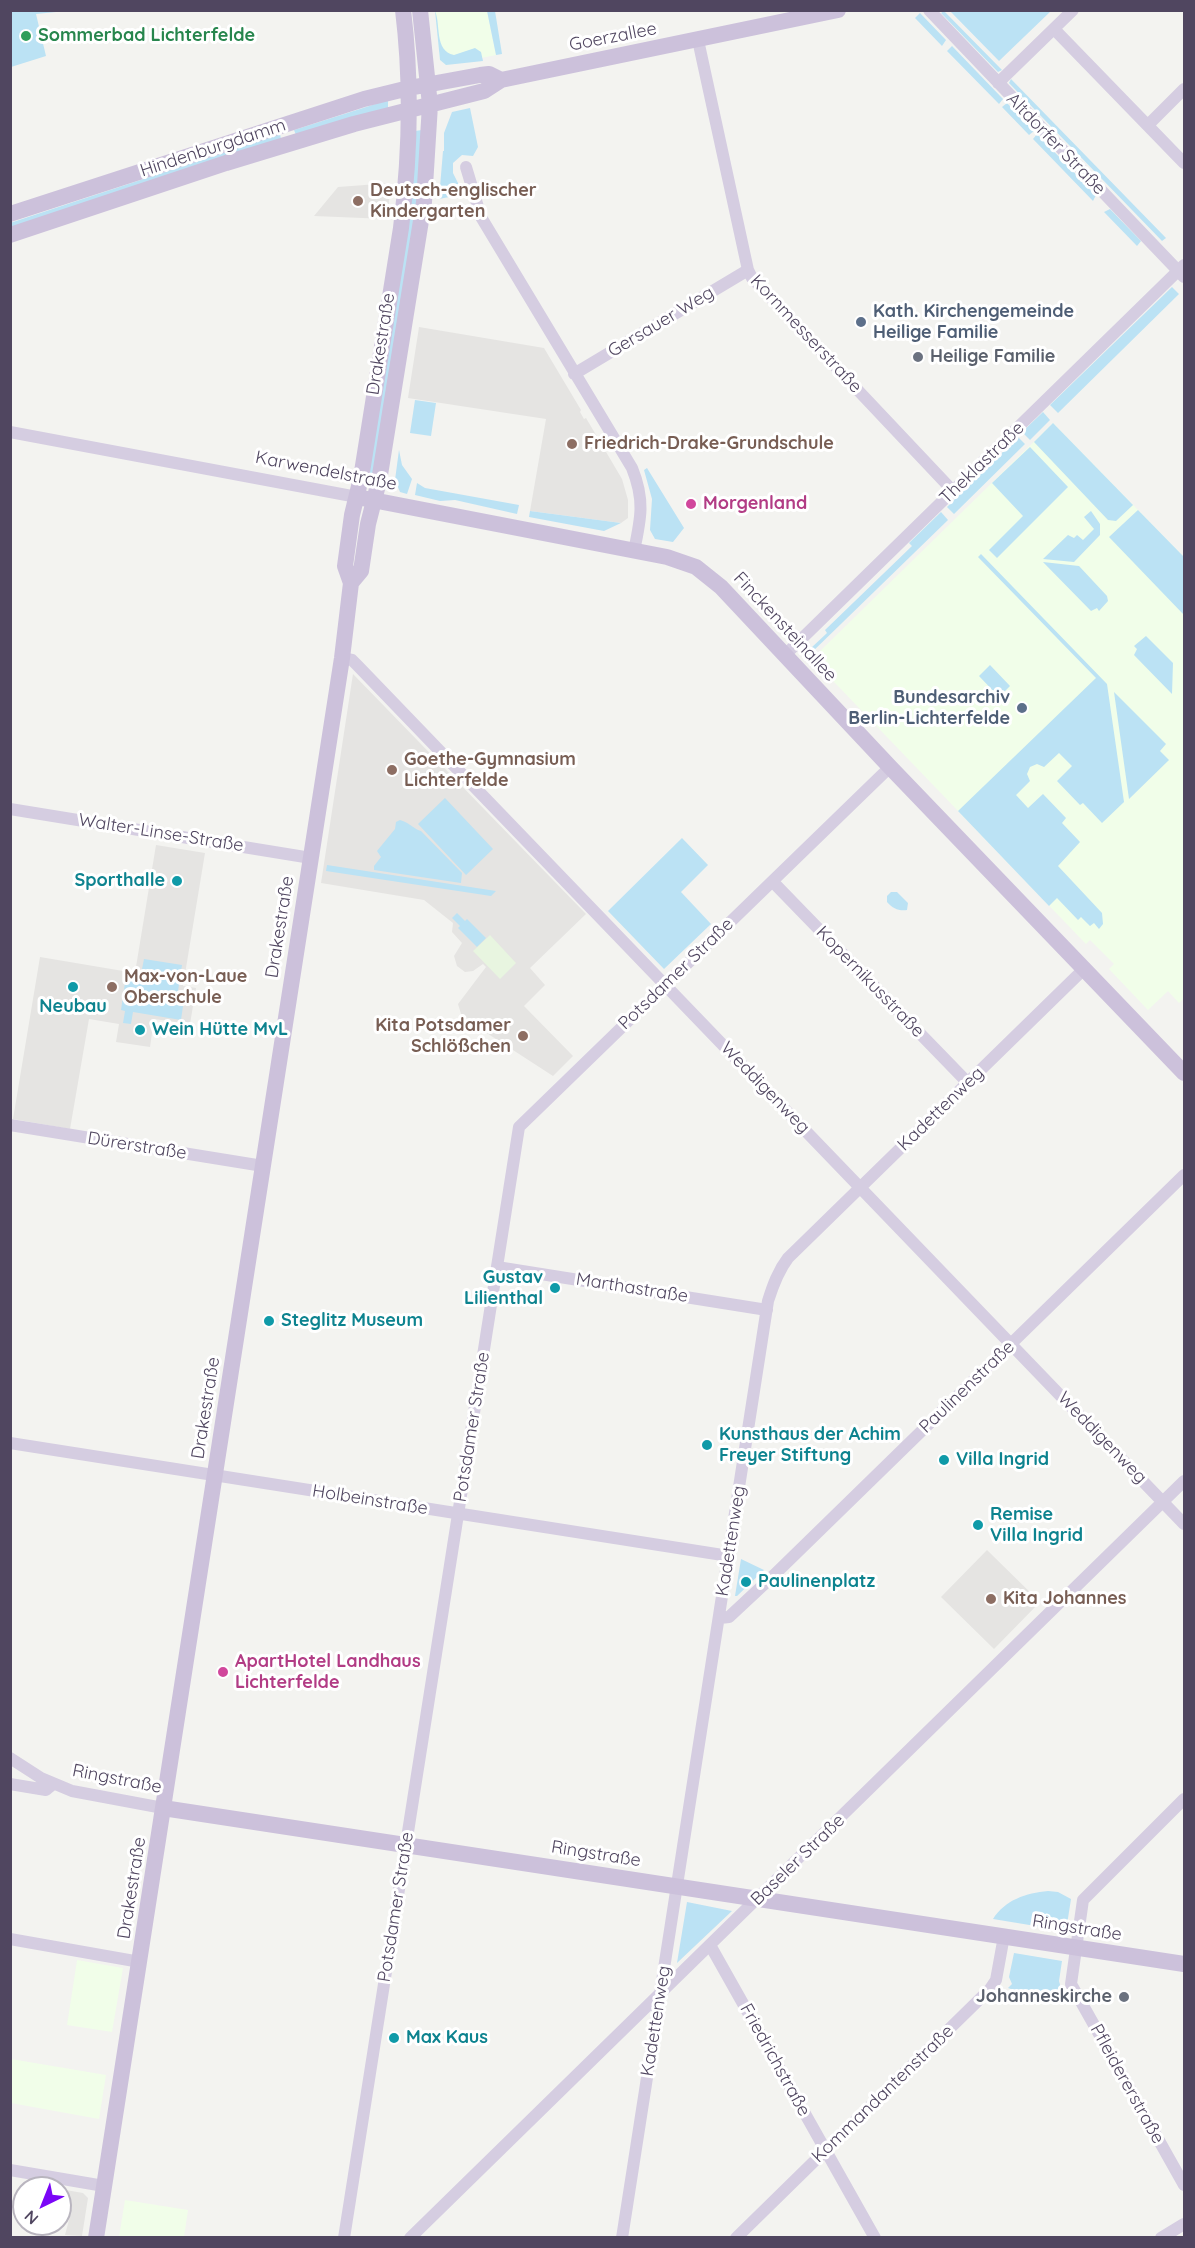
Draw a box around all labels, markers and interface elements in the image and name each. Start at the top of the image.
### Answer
street label: Goerzallee [568,18,658,56]
place label: Sommerbad Lichterfelde [38,25,255,47]
marker: Sommerbad Lichterfelde [19,29,33,43]
street label: Altdorfer Straße [1002,89,1110,199]
street label: Hindenburgdamm [137,114,289,182]
place label: Deutsch-englischer Kindergarten [370,180,537,222]
marker: Deutsch-englischer Kindergarten [351,194,365,208]
street label: Kornmesserstraße [746,270,866,398]
street label: Gersauer Weg [604,282,718,362]
street label: Drakestraße [362,291,400,397]
place label: Kath. Kirchengemeinde Heilige Familie [873,301,1074,344]
marker: Kath. Kirchengemeinde Heilige Familie [854,315,868,329]
place label: Heilige Familie [930,346,1055,368]
marker: Heilige Familie [911,350,925,364]
street label: Theklastraße [935,417,1029,509]
place label: Friedrich-Drake-Grundschule [584,433,834,455]
marker: Friedrich-Drake-Grundschule [565,437,579,451]
street label: Karwendelstraße [254,447,398,495]
place label: Morgenland [703,493,807,515]
marker: Morgenland [684,497,698,511]
street label: Finckensteinallee [729,568,841,686]
place label: Bundesarchiv Berlin-Lichterfelde [848,687,1010,730]
marker: Bundesarchiv Berlin-Lichterfelde [1015,701,1029,715]
place label: Goethe-Gymnasium Lichterfelde [404,749,576,792]
marker: Goethe-Gymnasium Lichterfelde [385,763,399,777]
street label: Walter-Linse-Straße [77,809,245,857]
place label: Sporthalle [75,870,165,892]
marker: Sporthalle [170,874,184,888]
street label: Drakestraße [261,874,299,980]
street label: Potsdamer Straße [614,914,738,1034]
street label: Kopernikusstraße [811,922,929,1042]
place label: Max-von-Laue Oberschule [124,966,247,1008]
marker: Neubau [66,980,80,994]
marker: Max-von-Laue Oberschule [105,980,119,994]
place label: Neubau [39,996,107,1018]
place label: Kita Potsdamer Schlößchen [375,1015,511,1058]
place label: Wein Hütte MvL [152,1019,288,1041]
marker: Wein Hütte MvL [133,1023,147,1037]
marker: Kita Potsdamer Schlößchen [516,1029,530,1043]
street label: Weddigenweg [716,1038,814,1138]
street label: Kadettenweg [893,1062,989,1156]
street label: Dürerstraße [86,1128,188,1164]
place label: Gustav Lilienthal [464,1267,543,1310]
street label: Marthastraße [574,1268,690,1308]
marker: Gustav Lilienthal [548,1281,562,1295]
place label: Steglitz Museum [281,1310,423,1332]
marker: Steglitz Museum [262,1314,276,1328]
street label: Paulinenstraße [915,1336,1019,1438]
street label: Potsdamer Straße [449,1350,495,1504]
street label: Drakestraße [187,1355,225,1461]
street label: Weddigenweg [1053,1388,1151,1488]
place label: Kunsthaus der Achim Freyer Stiftung [719,1424,901,1466]
marker: Kunsthaus der Achim Freyer Stiftung [700,1438,714,1452]
place label: Villa Ingrid [956,1449,1049,1471]
marker: Villa Ingrid [937,1453,951,1467]
street label: Holbeinstraße [311,1480,429,1520]
street label: Kadettenweg [712,1484,750,1598]
place label: Remise Villa Ingrid [990,1504,1083,1546]
marker: Remise Villa Ingrid [971,1518,985,1532]
place label: Paulinenplatz [758,1571,875,1593]
marker: Paulinenplatz [739,1575,753,1589]
place label: Kita Johannes [1003,1588,1127,1610]
marker: Kita Johannes [984,1592,998,1606]
place label: ApartHotel Landhaus Lichterfelde [235,1651,421,1694]
marker: ApartHotel Landhaus Lichterfelde [216,1665,230,1679]
street label: Ringstraße [70,1760,164,1798]
street label: Baseler Straße [747,1810,849,1910]
street label: Potsdamer Straße [373,1830,419,1984]
street label: Drakestraße [113,1835,151,1941]
street label: Ringstraße [550,1836,642,1872]
street label: Ringstraße [1031,1910,1123,1946]
street label: Kadettenweg [637,1964,675,2078]
place label: Johanneskirche [976,1986,1112,2008]
marker: Johanneskirche [1117,1990,1131,2004]
street label: Friedrichstraße [735,2000,815,2120]
street label: Pfleidererstraße [1085,2020,1169,2148]
street label: Kommandantenstraße [808,2021,958,2167]
place label: Max Kaus [406,2027,488,2049]
marker: Max Kaus [387,2031,401,2045]
north arrow [12,2176,72,2236]
text: N [20,2206,42,2229]

